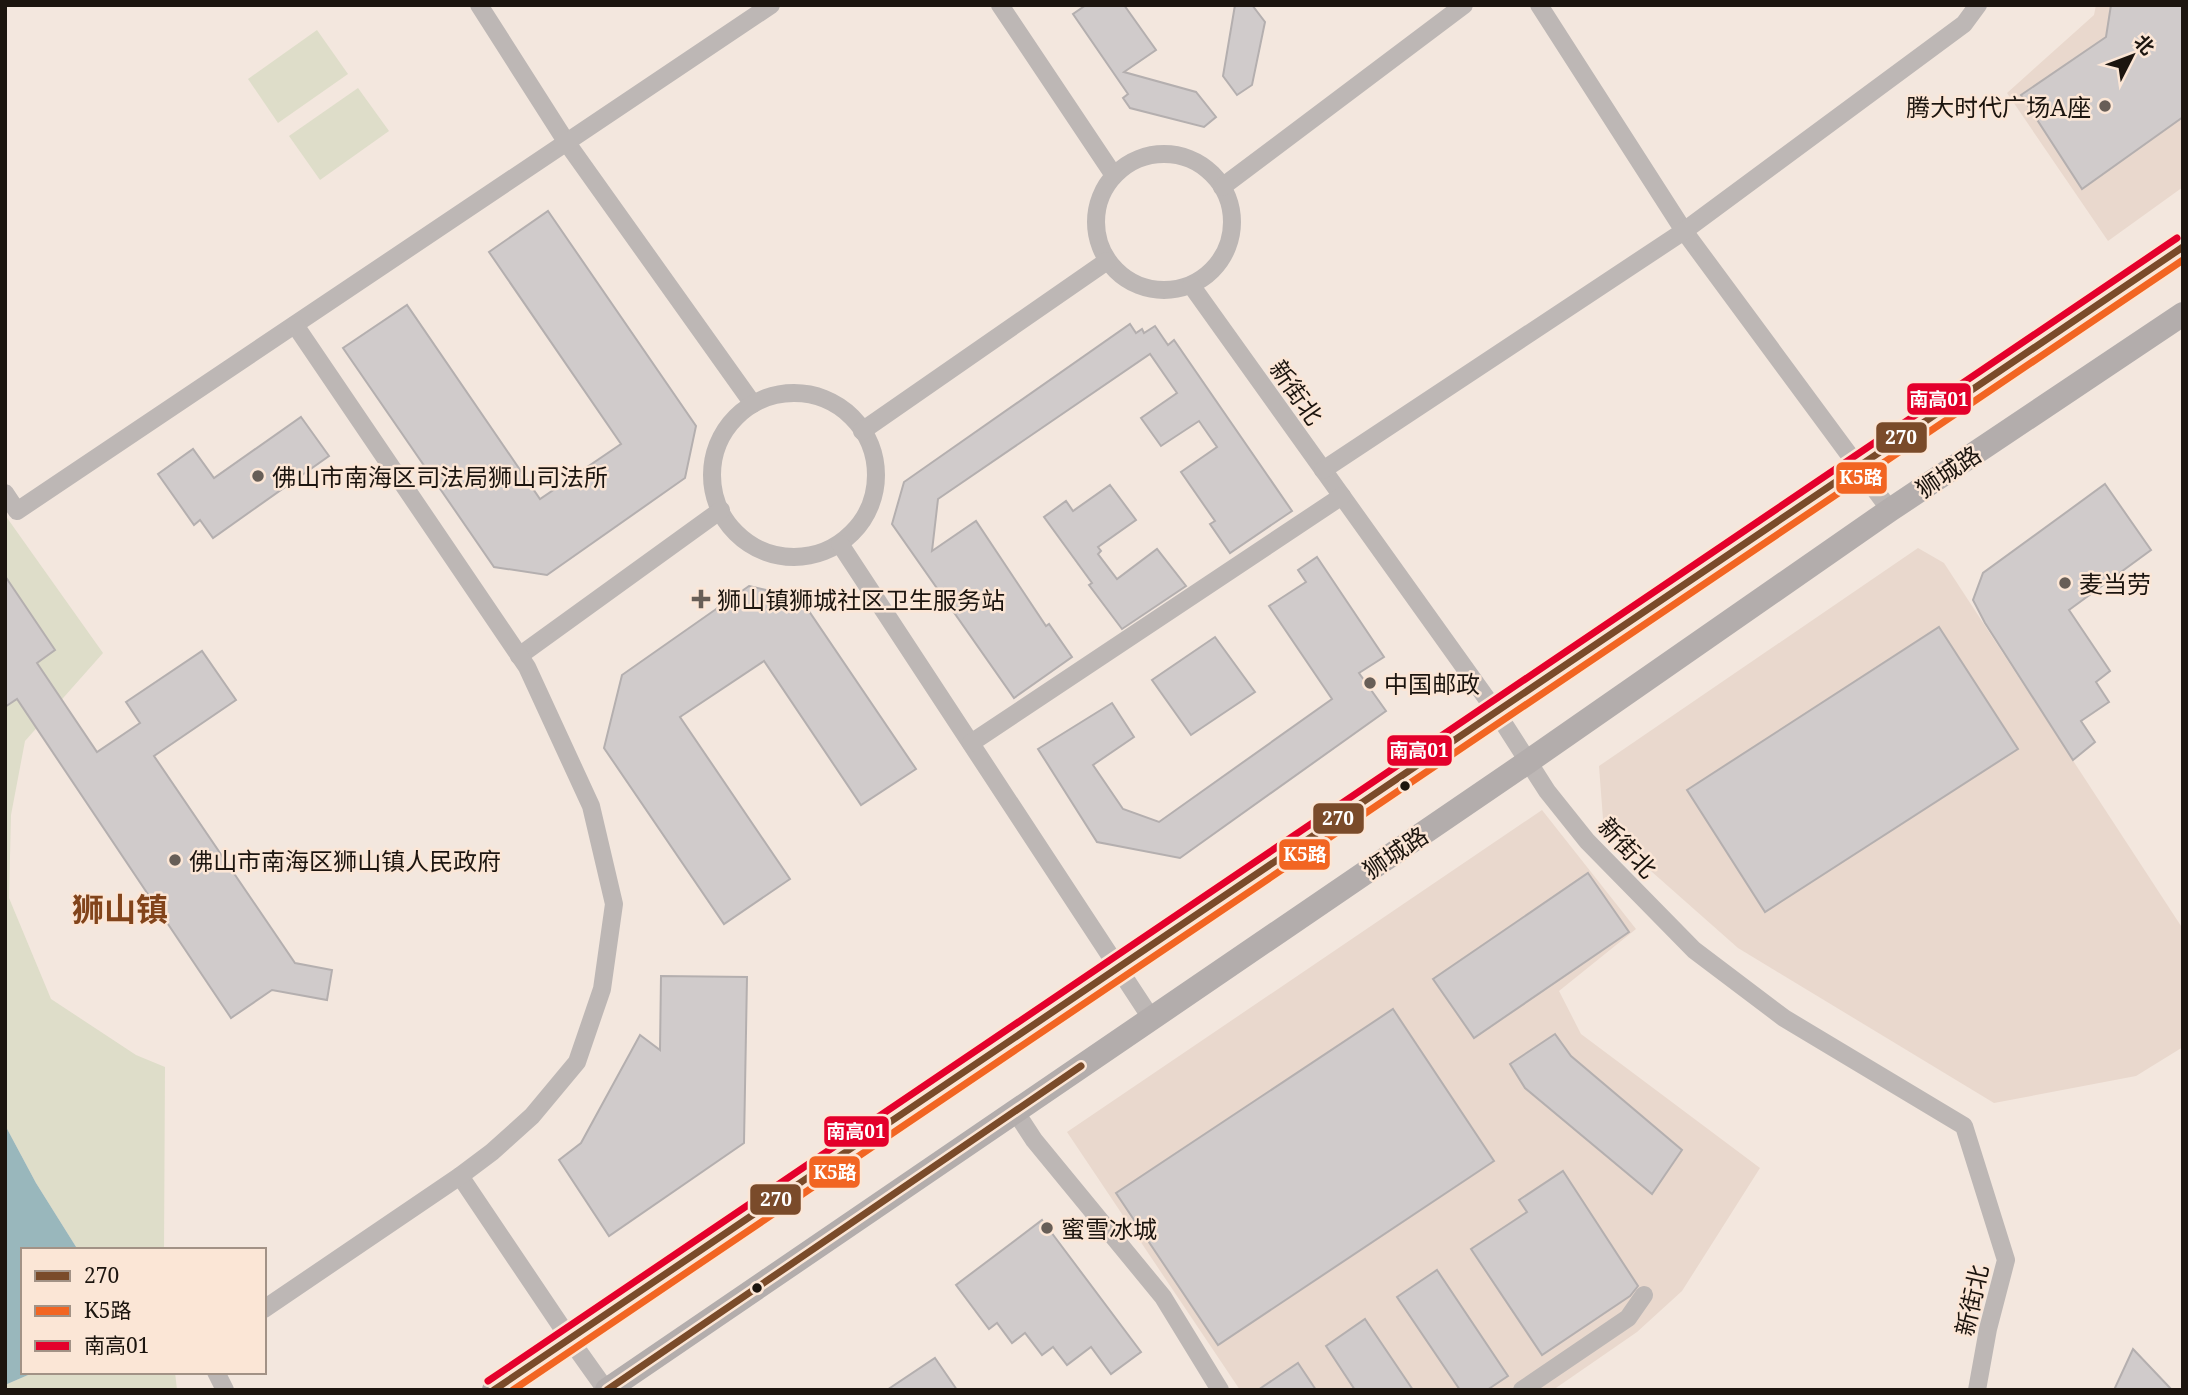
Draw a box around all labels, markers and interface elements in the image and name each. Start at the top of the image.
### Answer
north arrow [2097,21,2167,91]
text: 北 [2129,29,2161,60]
place label: 腾大时代广场A座 [1906,90,2091,123]
marker: 腾大时代广场A座 [2097,98,2113,114]
street label: 新街北 [1263,353,1331,431]
line badge: 南高01 [1906,382,1972,416]
text: 南高01 [1909,386,1969,412]
line badge: 270 [1875,421,1928,454]
text: 270 [1885,424,1917,450]
street label: 狮城路 [1909,437,1987,505]
place label: 佛山市南海区司法局狮山司法所 [272,460,608,493]
line badge: K5路 [1835,461,1888,495]
text: K5路 [1839,464,1883,490]
marker: 佛山市南海区司法局狮山司法所 [250,468,266,484]
place label: 麦当劳 [2079,567,2151,600]
marker: 麦当劳 [2057,575,2073,591]
place label: 狮山镇狮城社区卫生服务站 [717,583,1005,616]
marker: 狮山镇狮城社区卫生服务站 [691,589,711,609]
place label: 中国邮政 [1384,667,1480,700]
marker: 中国邮政 [1362,675,1378,691]
line badge: 南高01 [1386,734,1453,767]
text: 南高01 [1389,737,1449,763]
unlabelled marker [1398,779,1412,793]
line badge: 270 [1312,802,1365,835]
text: 270 [1322,805,1354,831]
street label: 新街北 [1591,809,1665,885]
street label: 狮城路 [1356,818,1434,886]
line badge: K5路 [1278,838,1331,871]
text: K5路 [1283,841,1327,867]
place label: 佛山市南海区狮山镇人民政府 [189,844,501,877]
marker: 佛山市南海区狮山镇人民政府 [167,852,183,868]
district label: 狮山镇 [72,887,168,930]
line badge: 南高01 [823,1115,890,1148]
text: 南高01 [826,1118,886,1144]
line badge: K5路 [808,1155,861,1189]
text: K5路 [813,1159,857,1185]
line badge: 270 [749,1183,802,1216]
text: 270 [760,1186,792,1212]
place label: 蜜雪冰城 [1061,1212,1157,1245]
marker: 蜜雪冰城 [1039,1220,1055,1236]
legend [21,1248,266,1374]
text: 270 [84,1261,119,1289]
street label: 新街北 [1947,1261,1995,1339]
unlabelled marker [750,1281,764,1295]
text: K5路 [84,1296,131,1324]
text: 南高01 [84,1331,149,1359]

